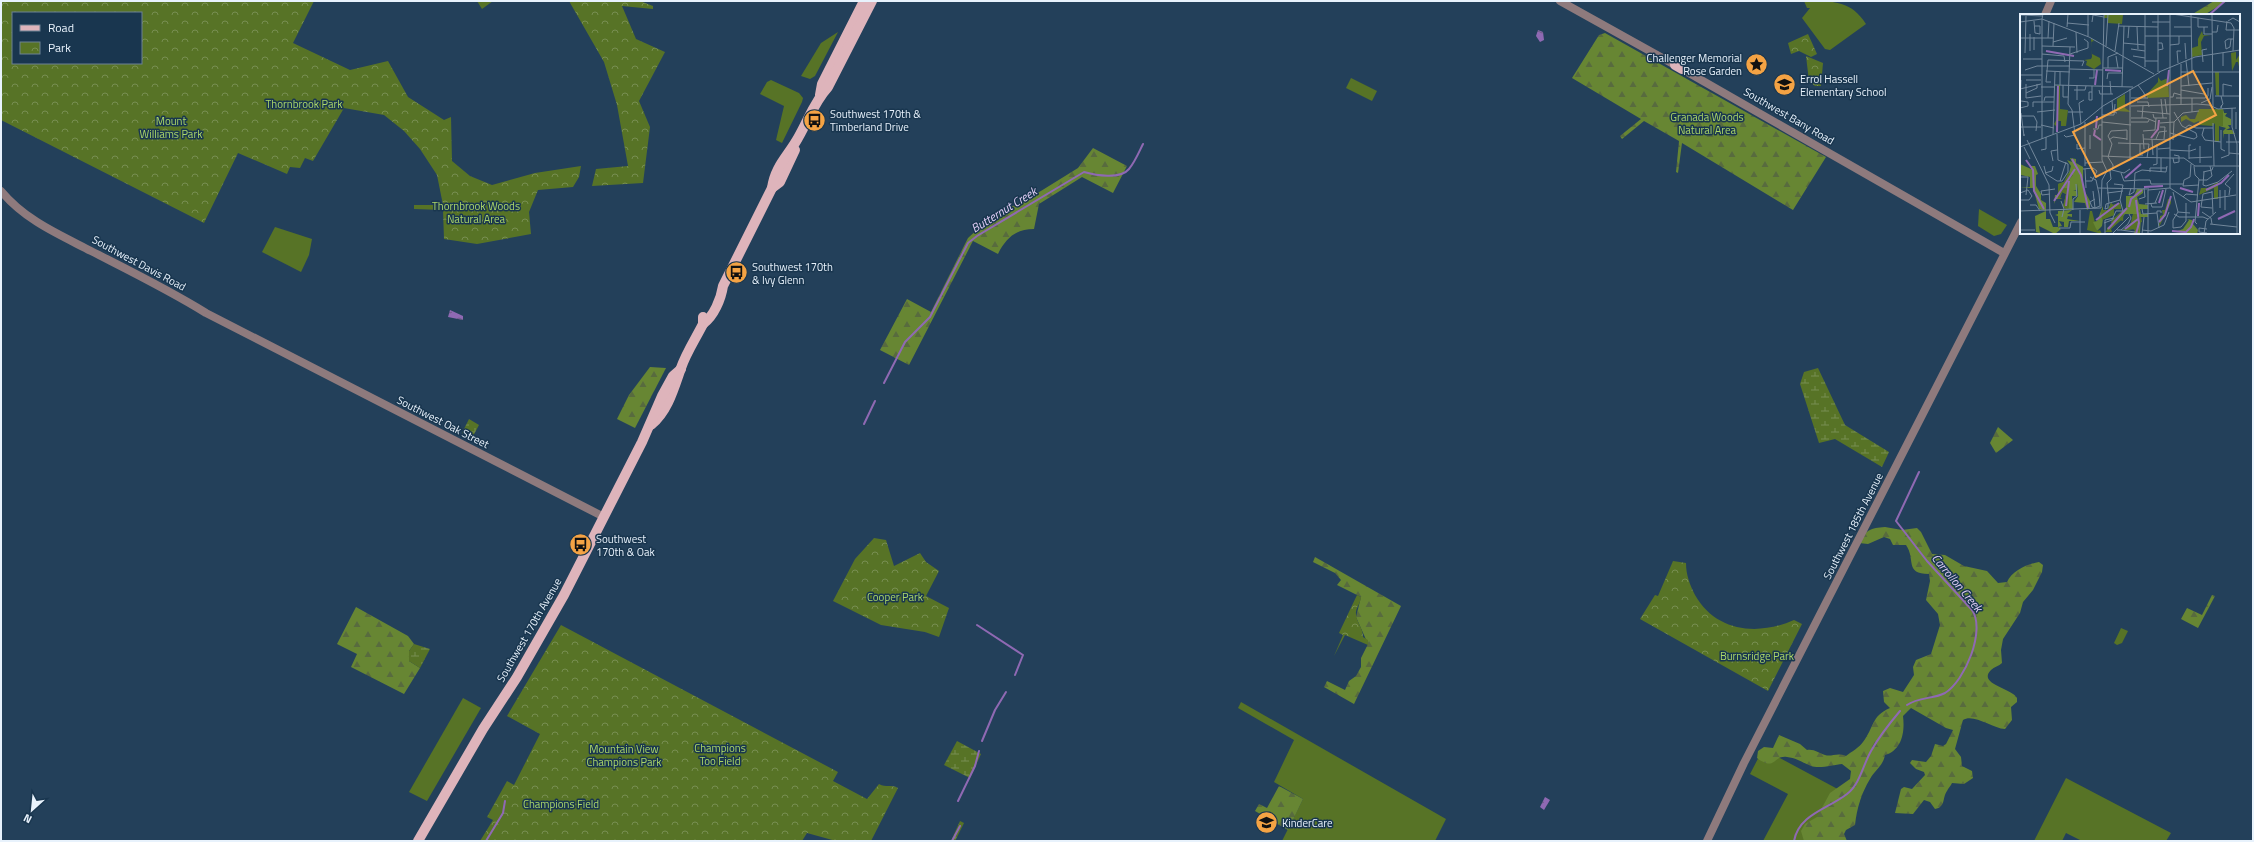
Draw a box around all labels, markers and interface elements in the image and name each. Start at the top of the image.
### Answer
legend [12,12,142,64]
inset map [2020,14,2240,234]
text: Road [48,18,74,37]
text: Park [48,38,71,57]
place label: Challenger Memorial Rose Garden [1647,50,1742,79]
place icon: Challenger Memorial Rose Garden [1744,51,1770,77]
place label: Errol Hassell Elementary School [1800,71,1887,100]
school or university icon: Errol Hassell Elementary School [1772,72,1798,98]
street label: Southwest Bany Road [1741,84,1837,149]
park label: Thornbrook Park [265,96,343,112]
place label: Southwest 170th & Timberland Drive [830,106,921,135]
bus stop icon: Southwest 170th & Timberland Drive [801,107,827,133]
park label: Granada Woods Natural Area [1670,109,1744,138]
park label: Mount Williams Park [140,113,203,142]
water label: Butternut Creek [967,181,1042,237]
park label: Thornbrook Woods Natural Area [432,198,520,227]
street label: Southwest Davis Road [89,231,189,295]
place label: Southwest 170th & Ivy Glenn [752,259,833,288]
bus stop icon: Southwest 170th & Ivy Glenn [723,260,749,286]
street label: Southwest Oak Street [394,392,492,452]
street label: Southwest 185th Avenue [1819,470,1887,582]
place label: Southwest 170th & Oak [596,531,655,560]
bus stop icon: Southwest 170th & Oak [567,532,593,558]
water label: Carrollon Creek [1927,549,1989,617]
street label: Southwest 170th Avenue [493,575,566,685]
park label: Cooper Park [867,589,924,605]
park label: Burnsridge Park [1720,648,1795,664]
park label: Champions Too Field [694,740,746,769]
park label: Mountain View Champions Park [586,741,662,770]
north arrow [12,790,52,830]
park label: Champions Field [523,796,599,812]
text: N [20,810,34,828]
school or university icon: KinderCare [1254,810,1280,836]
place label: KinderCare [1282,815,1333,831]

